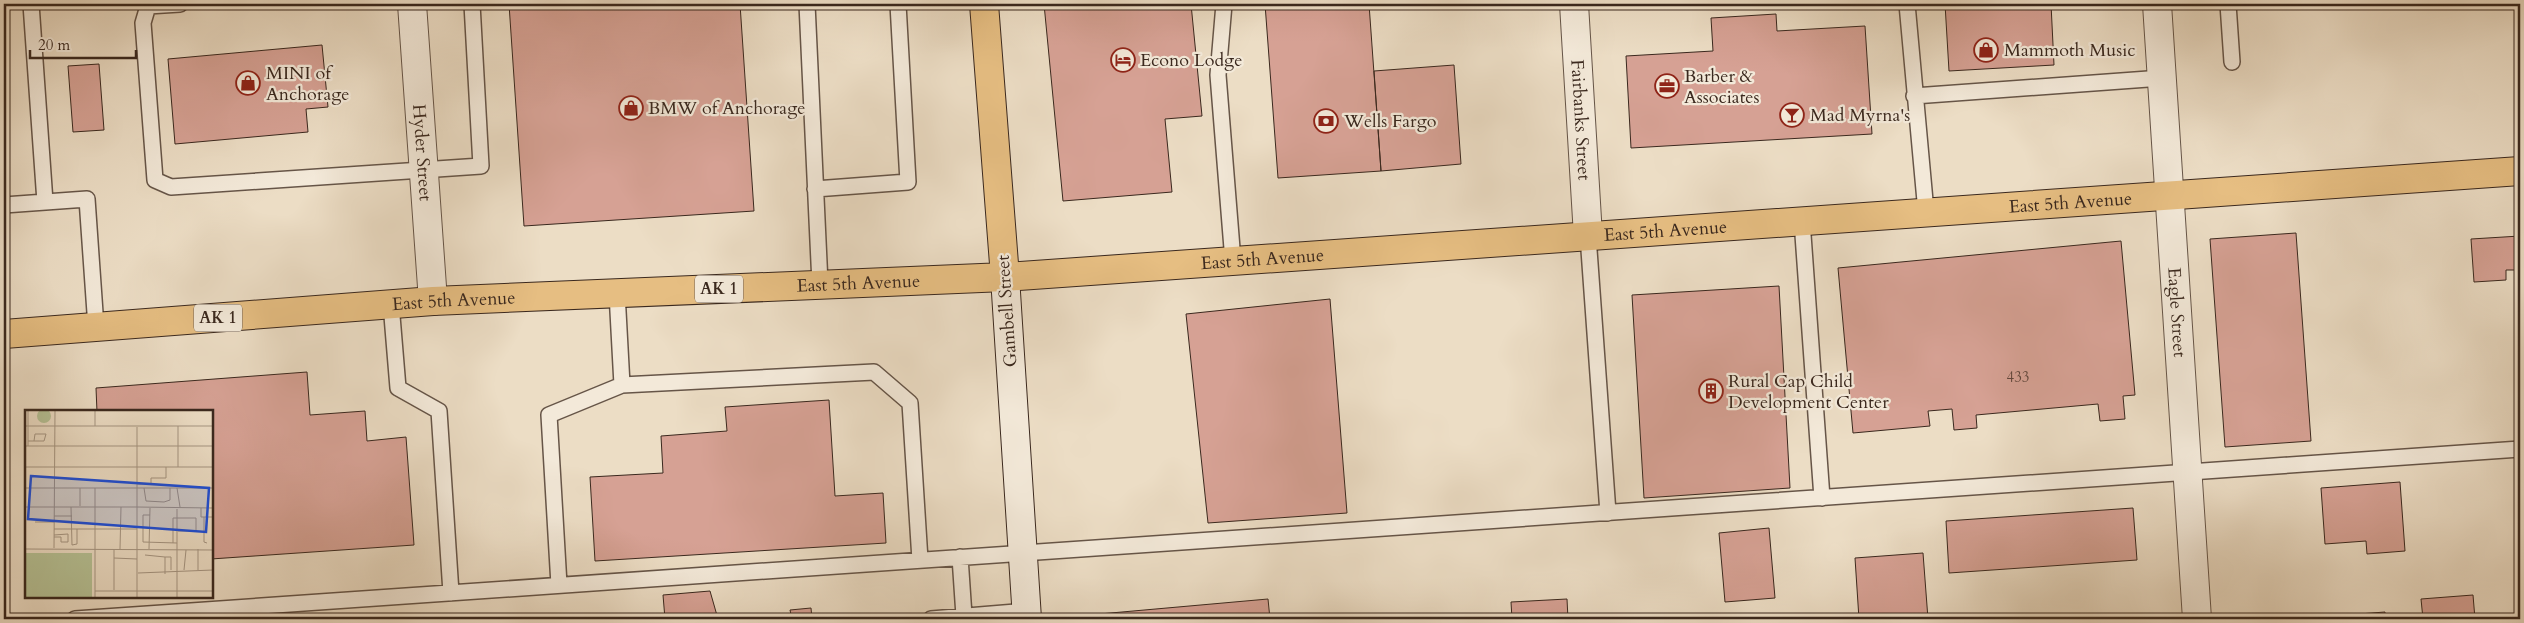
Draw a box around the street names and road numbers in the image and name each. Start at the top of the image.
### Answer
street label: Fairbanks Street [1565,59,1597,181]
street label: Hyder Street [407,103,438,202]
street label: East 5th Avenue [2008,186,2133,219]
street label: East 5th Avenue [1603,214,1728,248]
street label: East 5th Avenue [1200,242,1325,276]
street label: Gambell Street [991,254,1023,368]
street label: Eagle Street [2162,267,2192,358]
street label: East 5th Avenue [796,268,921,298]
road number: AK 1 [695,276,743,302]
street label: East 5th Avenue [391,285,516,317]
road number: AK 1 [194,304,242,332]

